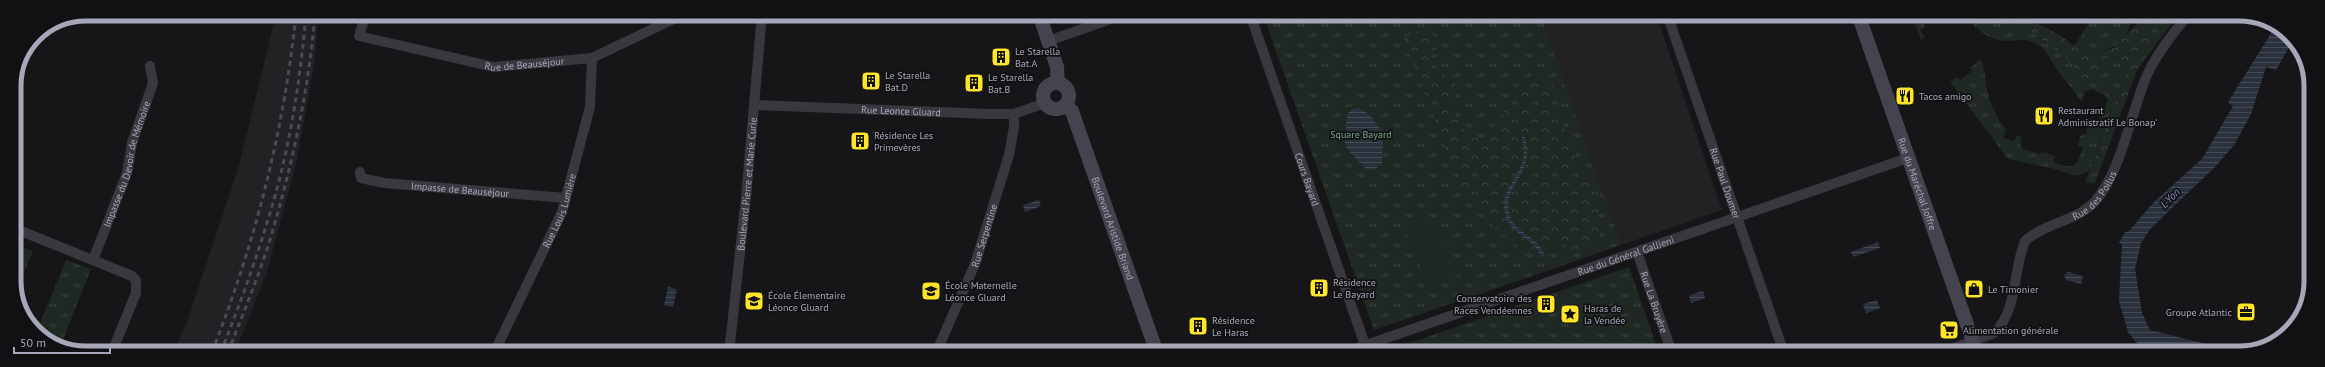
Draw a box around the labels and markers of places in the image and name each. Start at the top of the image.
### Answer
place label: Le Starella Bat.A [1015,45,1060,70]
building icon: Le Starella Bat.A [990,46,1012,68]
place label: Le Starella Bat.D [885,69,930,94]
building icon: Le Starella Bat.D [860,70,882,92]
place label: Le Starella Bat.B [988,71,1033,96]
building icon: Le Starella Bat.B [963,72,985,94]
restaurant icon: Tacos amigo [1894,85,1916,107]
place label: Tacos amigo [1919,90,1971,103]
place label: Restaurant Administratif Le Bonap' [2058,104,2157,129]
restaurant icon: Restaurant Administratif Le Bonap' [2033,105,2055,127]
place label: Résidence Les Primevères [874,129,933,154]
building icon: Résidence Les Primevères [849,130,871,152]
place label: Résidence Le Bayard [1333,276,1376,301]
building icon: Résidence Le Bayard [1308,277,1330,299]
shop icon: Le Timonier [1963,278,1985,300]
place label: École Maternelle Léonce Gluard [945,279,1017,304]
school or university icon: École Maternelle Léonce Gluard [920,280,942,302]
place label: Le Timonier [1988,283,2039,296]
place label: École Élementaire Léonce Gluard [768,289,845,314]
school or university icon: École Élementaire Léonce Gluard [743,290,765,312]
place label: Conservatoire des Races Vendéennes [1454,292,1532,317]
building icon: Conservatoire des Races Vendéennes [1535,293,1557,315]
office icon: Groupe Atlantic [2235,301,2257,323]
place label: Haras de la Vendée [1584,302,1625,327]
place icon: Haras de la Vendée [1559,303,1581,325]
place label: Groupe Atlantic [2166,306,2232,319]
place label: Résidence Le Haras [1212,314,1255,339]
building icon: Résidence Le Haras [1187,315,1209,337]
supermarket icon: Alimentation générale [1938,319,1960,341]
place label: Alimentation générale [1963,324,2058,337]

